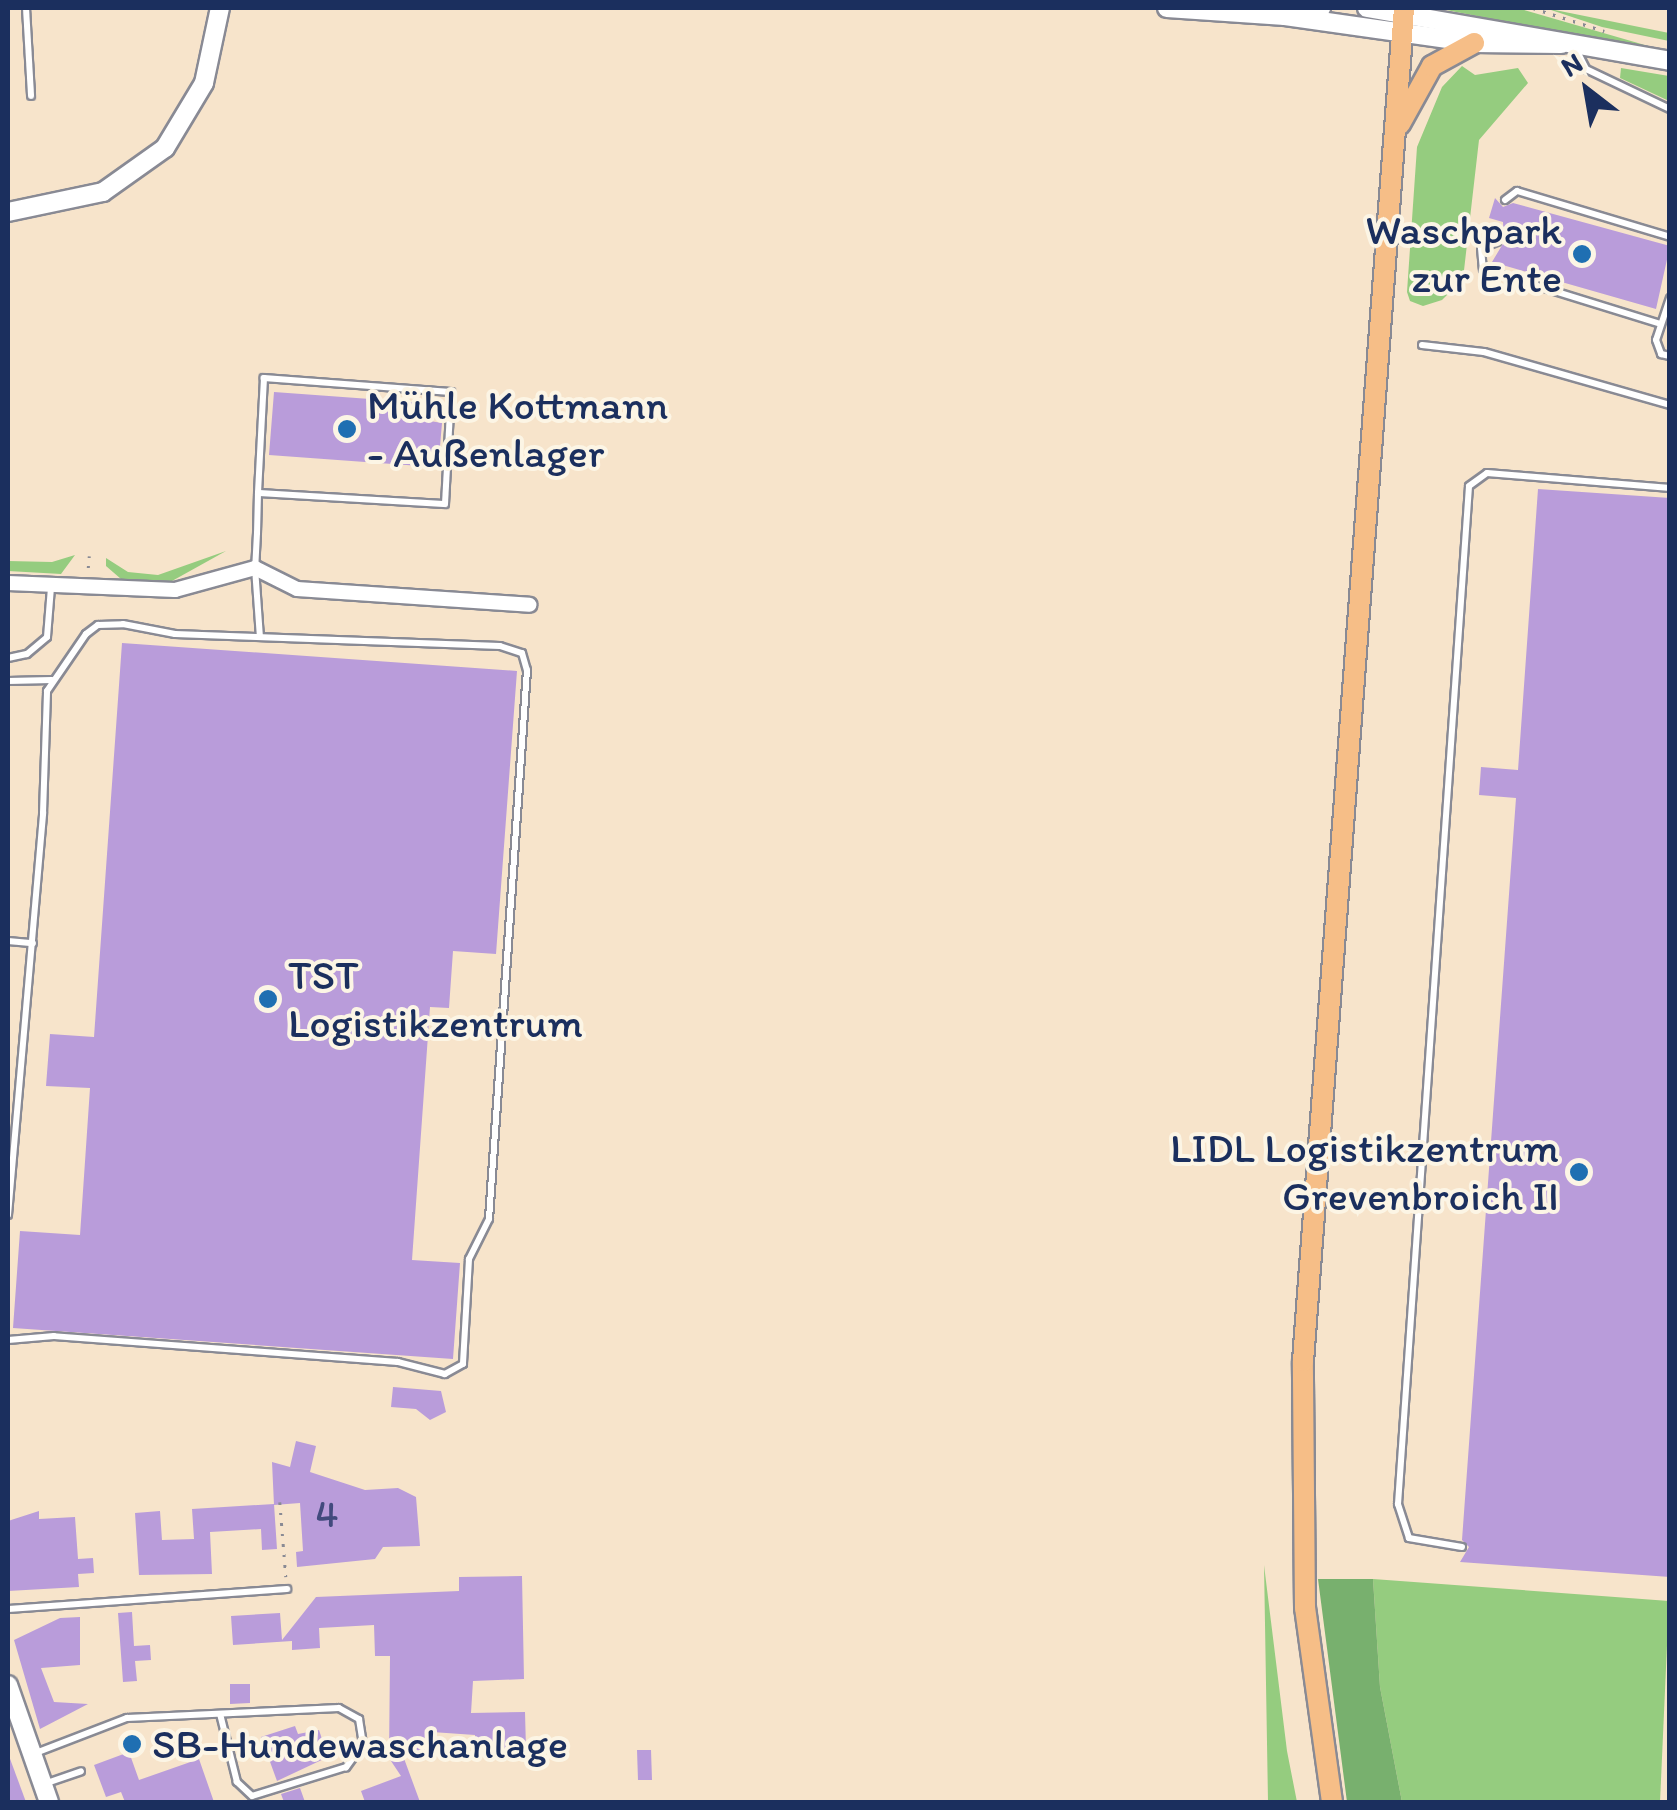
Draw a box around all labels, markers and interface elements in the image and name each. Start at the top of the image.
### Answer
north arrow [1537,40,1637,140]
text: N [1555,45,1588,84]
place label: Waschpark zur Ente [1365,205,1562,304]
marker: Waschpark zur Ente [1571,243,1593,265]
place label: Mühle Kottmann - Außenlager [367,380,667,478]
marker: Mühle Kottmann - Außenlager [336,418,358,440]
place label: TST Logistikzentrum [288,950,583,1048]
marker: TST Logistikzentrum [257,988,279,1010]
place label: LIDL Logistikzentrum Grevenbroich II [1170,1123,1559,1222]
marker: LIDL Logistikzentrum Grevenbroich II [1568,1161,1590,1183]
house number: 4 [316,1492,338,1538]
place label: SB-Hundewaschanlage [152,1719,568,1769]
marker: SB-Hundewaschanlage [121,1733,143,1755]

